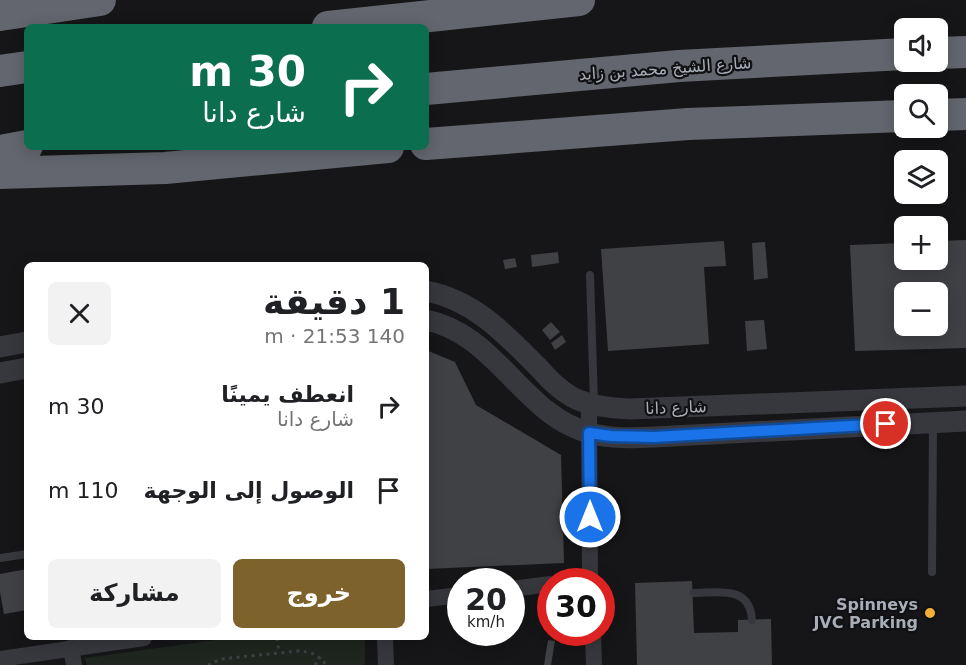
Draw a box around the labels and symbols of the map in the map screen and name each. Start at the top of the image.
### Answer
street label: شارع الشيخ محمد بن زايد [578,53,752,85]
street label: شارع دانا [645,397,707,419]
pin [860,398,911,449]
position arrow [558,485,622,549]
speed limit sign: 30 [537,568,615,646]
place label: Spinneys JVC Parking [812,595,918,632]
marker: Spinneys JVC Parking [923,606,937,620]

